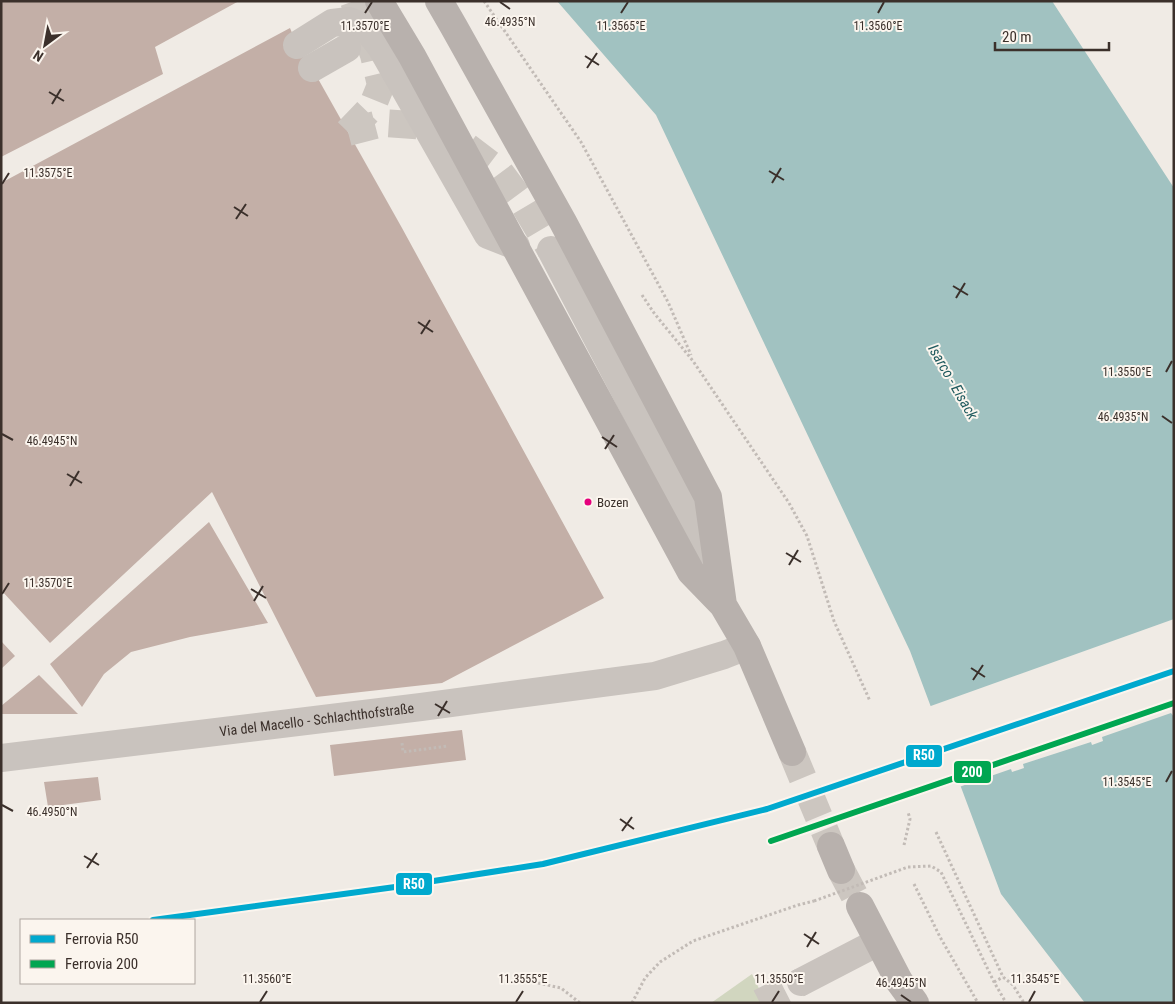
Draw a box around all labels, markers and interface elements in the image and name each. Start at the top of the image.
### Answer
text: 46.4935°N [485,15,535,29]
text: 11.3570°E [340,19,390,33]
text: 11.3565°E [596,19,646,33]
text: 11.3560°E [853,19,903,33]
north arrow [20,20,70,70]
scale bar [995,20,1109,52]
text: 20 m [1002,28,1032,46]
text: N [30,47,46,65]
text: 11.3575°E [23,166,73,180]
water label: Isarco - Eisack [924,341,982,423]
text: 11.3550°E [1102,365,1152,379]
text: 46.4935°N [1098,410,1148,424]
text: 46.4945°N [27,434,77,448]
place label: Bozen [597,495,629,510]
marker: Bozen [583,497,593,507]
text: 11.3570°E [23,576,73,590]
street label: Via del Macello - Schlachthofstraße [218,700,415,739]
line badge: R50 [905,744,943,768]
text: R50 [913,747,935,763]
line badge: 200 [953,760,992,784]
text: 200 [961,764,983,780]
text: 11.3545°E [1102,775,1152,789]
text: 46.4950°N [27,805,77,819]
line badge: R50 [395,872,433,896]
text: R50 [403,876,425,892]
legend [20,919,195,984]
text: Ferrovia R50 [65,930,139,948]
text: Ferrovia 200 [65,955,138,973]
text: 11.3560°E [242,972,292,986]
text: 11.3555°E [498,972,548,986]
text: 11.3550°E [754,972,804,986]
text: 11.3545°E [1010,972,1060,986]
text: 46.4945°N [876,976,926,990]

